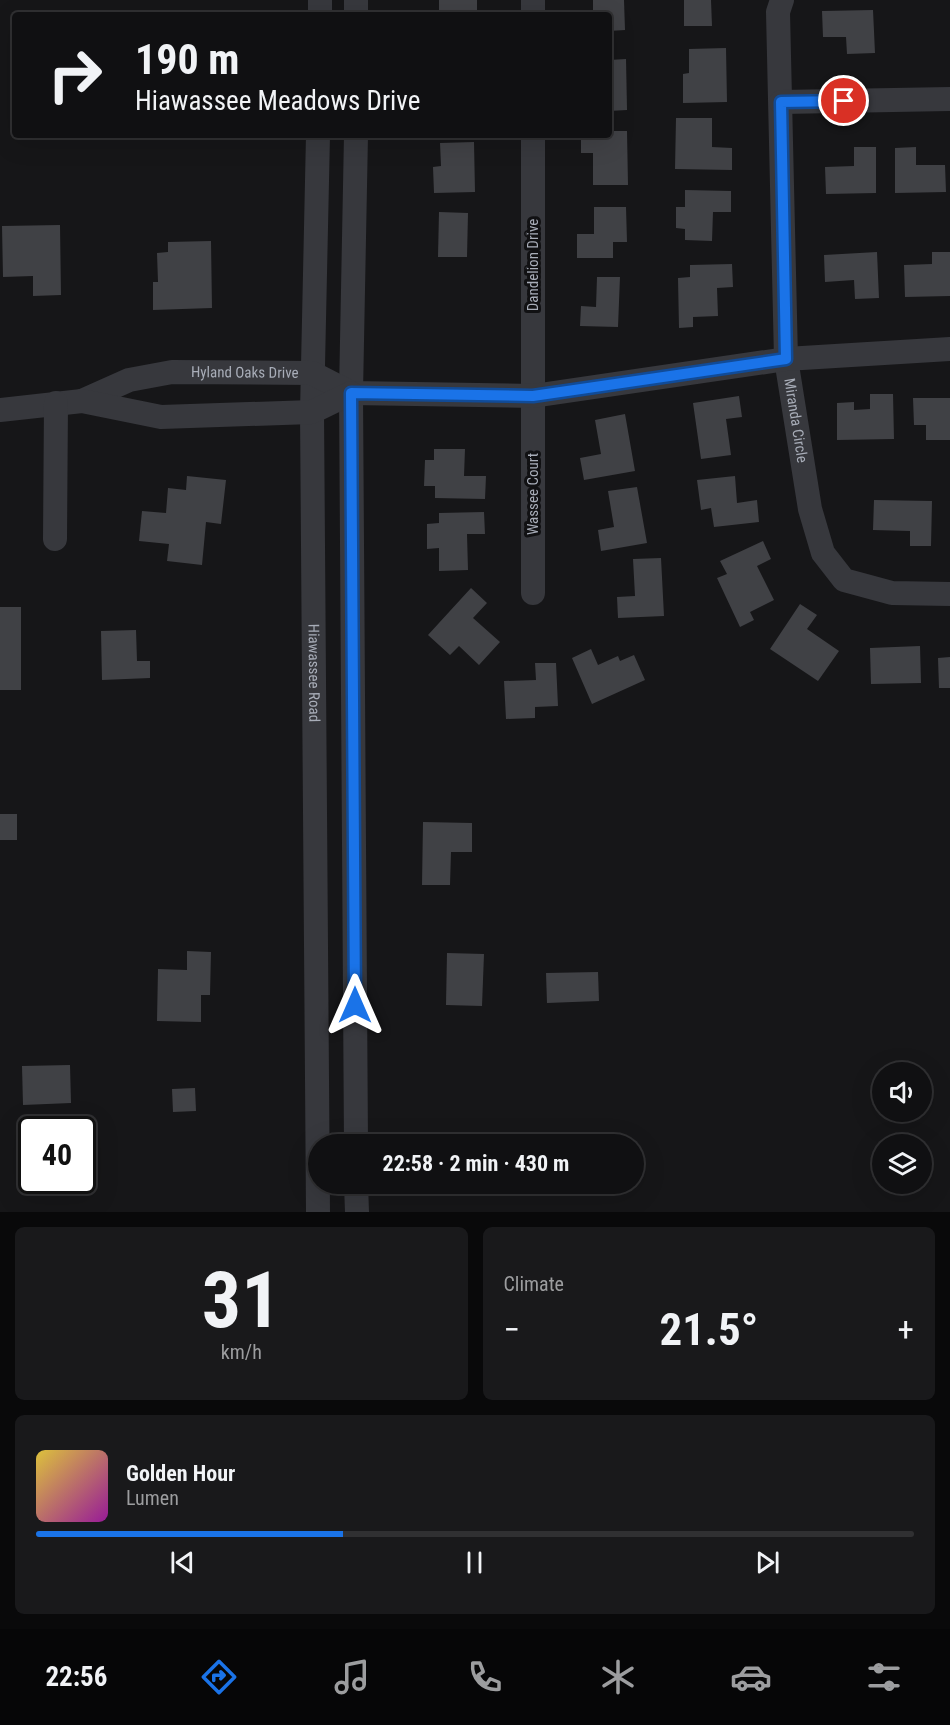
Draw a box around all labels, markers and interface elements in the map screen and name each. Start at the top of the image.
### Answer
text: 190 m [135,35,240,84]
icon: right [36,36,114,114]
pin [818,75,869,126]
icon: arrive [827,84,860,117]
text: Hiawassee Meadows Drive [135,85,420,117]
street label: Dandelion Drive [524,219,542,311]
street label: Hyland Oaks Drive [191,363,299,382]
street label: Miranda Circle [780,377,811,464]
street label: Wassee Court [524,453,542,535]
street label: Hiawassee Road [305,624,323,722]
position arrow [323,973,387,1037]
map controls [872,1062,932,1194]
button: sound [872,1062,932,1122]
speed limit sign: 40 [18,1116,96,1194]
button: layers [872,1134,932,1194]
text: 22:58 · 2 min · 430 m [383,1151,569,1176]
text: 31 [202,1255,281,1346]
text: Climate [504,1272,564,1296]
text: 21.5° [659,1303,758,1356]
text: − [504,1310,520,1349]
text: + [898,1310,914,1349]
text: km/h [221,1340,262,1364]
text: Golden Hour [126,1461,235,1486]
text: Lumen [126,1486,179,1510]
icon: previous [166,1546,199,1579]
icon: pause [458,1546,491,1579]
icon: next [751,1546,784,1579]
icon: directions [198,1656,240,1698]
icon: music [331,1656,373,1698]
icon: phone [464,1656,506,1698]
icon: climate [597,1656,639,1698]
icon: car [730,1656,772,1698]
icon: filters [863,1656,905,1698]
text: 22:56 [45,1661,107,1693]

